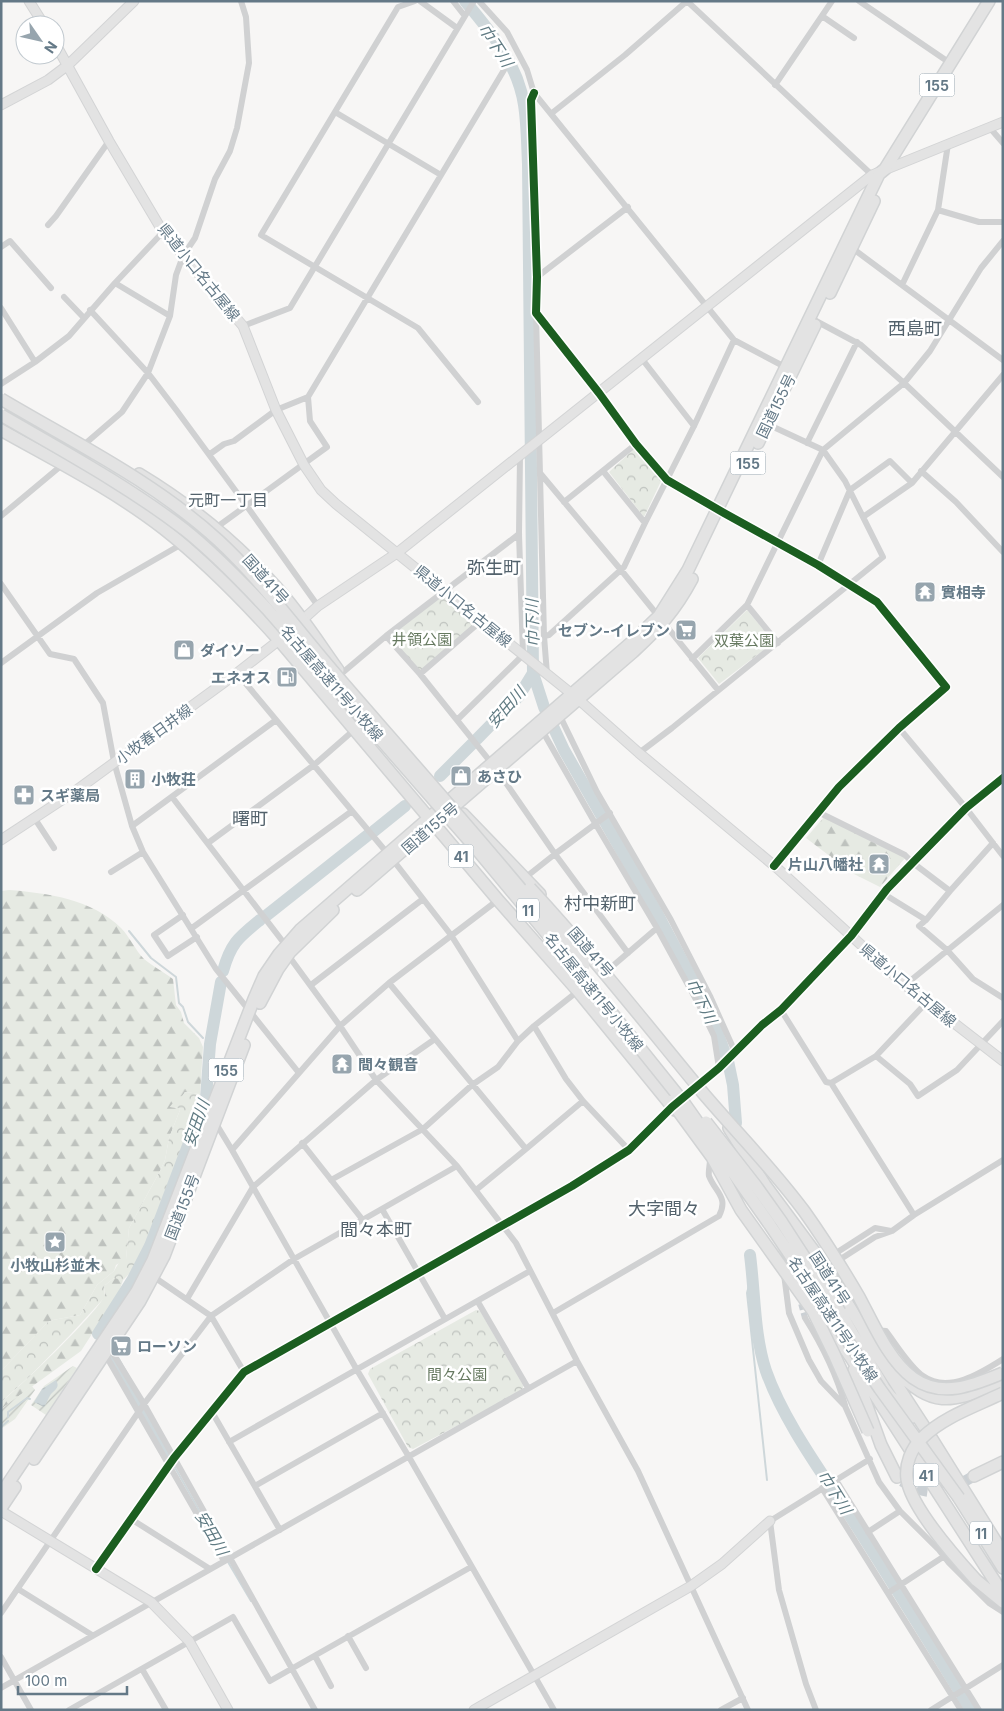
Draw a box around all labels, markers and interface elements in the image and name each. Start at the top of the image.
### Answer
north arrow [15,15,65,65]
water label: 巾下川 [475,19,519,72]
text: N [41,38,61,57]
road number: 155 [920,74,954,96]
street label: 県道小口名古屋線 [154,219,244,325]
district label: 西島町 [888,318,942,339]
street label: 国道155号 [752,371,800,441]
road number: 155 [730,452,766,474]
district label: 元町一丁目 [188,490,268,510]
street label: 国道41号 [239,550,293,608]
district label: 弥生町 [467,557,521,578]
street label: 県道小口名古屋線 [410,561,516,651]
temple icon: 實相寺 [913,580,937,604]
place label: 實相寺 [941,583,986,602]
water label: 巾下川 [522,597,542,647]
supermarket icon: セブン-イレブン [674,618,698,642]
street label: 名古屋高速11号小牧線 [277,621,387,745]
place label: セブン-イレブン [558,621,670,640]
park label: 井領公園 [392,630,452,649]
park label: 双葉公園 [714,631,774,650]
shop icon: ダイソー [172,638,196,662]
place label: ダイソー [200,641,260,660]
fuel station icon: エネオス [275,665,299,689]
place label: エネオス [211,668,271,687]
water label: 安田川 [483,681,531,732]
street label: 小牧春日井線 [112,700,196,768]
shop icon: あさひ [449,764,473,788]
building icon: 小牧荘 [123,767,147,791]
place label: あさひ [477,767,522,786]
place label: 小牧荘 [151,770,196,789]
pharmacy icon: スギ薬局 [12,783,36,807]
place label: スギ薬局 [40,786,100,805]
street label: 国道155号 [398,798,462,858]
district label: 曙町 [232,808,268,829]
road number: 41 [448,844,474,868]
temple icon: 片山八幡社 [867,852,891,876]
place label: 片山八幡社 [788,855,863,874]
district label: 村中新町 [564,893,636,914]
road number: 11 [517,898,539,922]
street label: 国道41号 [564,923,618,981]
street label: 名古屋高速11号小牧線 [540,929,648,1055]
street label: 県道小口名古屋線 [856,939,960,1031]
water label: 巾下川 [682,975,722,1029]
temple icon: 間々観音 [330,1052,354,1076]
place label: 間々観音 [358,1055,418,1074]
road number: 155 [208,1058,244,1082]
water label: 安田川 [179,1095,214,1149]
street label: 国道155号 [161,1171,203,1243]
district label: 大字間々 [628,1198,700,1219]
district label: 間々本町 [340,1219,412,1240]
place icon: 小牧山杉並木 [43,1230,67,1254]
street label: 国道41号 [806,1247,854,1309]
street label: 名古屋高速11号小牧線 [784,1253,882,1385]
place label: 小牧山杉並木 [10,1256,100,1275]
supermarket icon: ローソン [109,1334,133,1358]
place label: ローソン [137,1337,197,1356]
park label: 間々公園 [427,1365,487,1384]
road number: 41 [914,1464,938,1486]
water label: 巾下川 [814,1466,857,1519]
water label: 安田川 [191,1507,234,1561]
road number: 11 [970,1522,992,1545]
scale bar [18,1664,126,1696]
text: 100 m [25,1671,67,1690]

